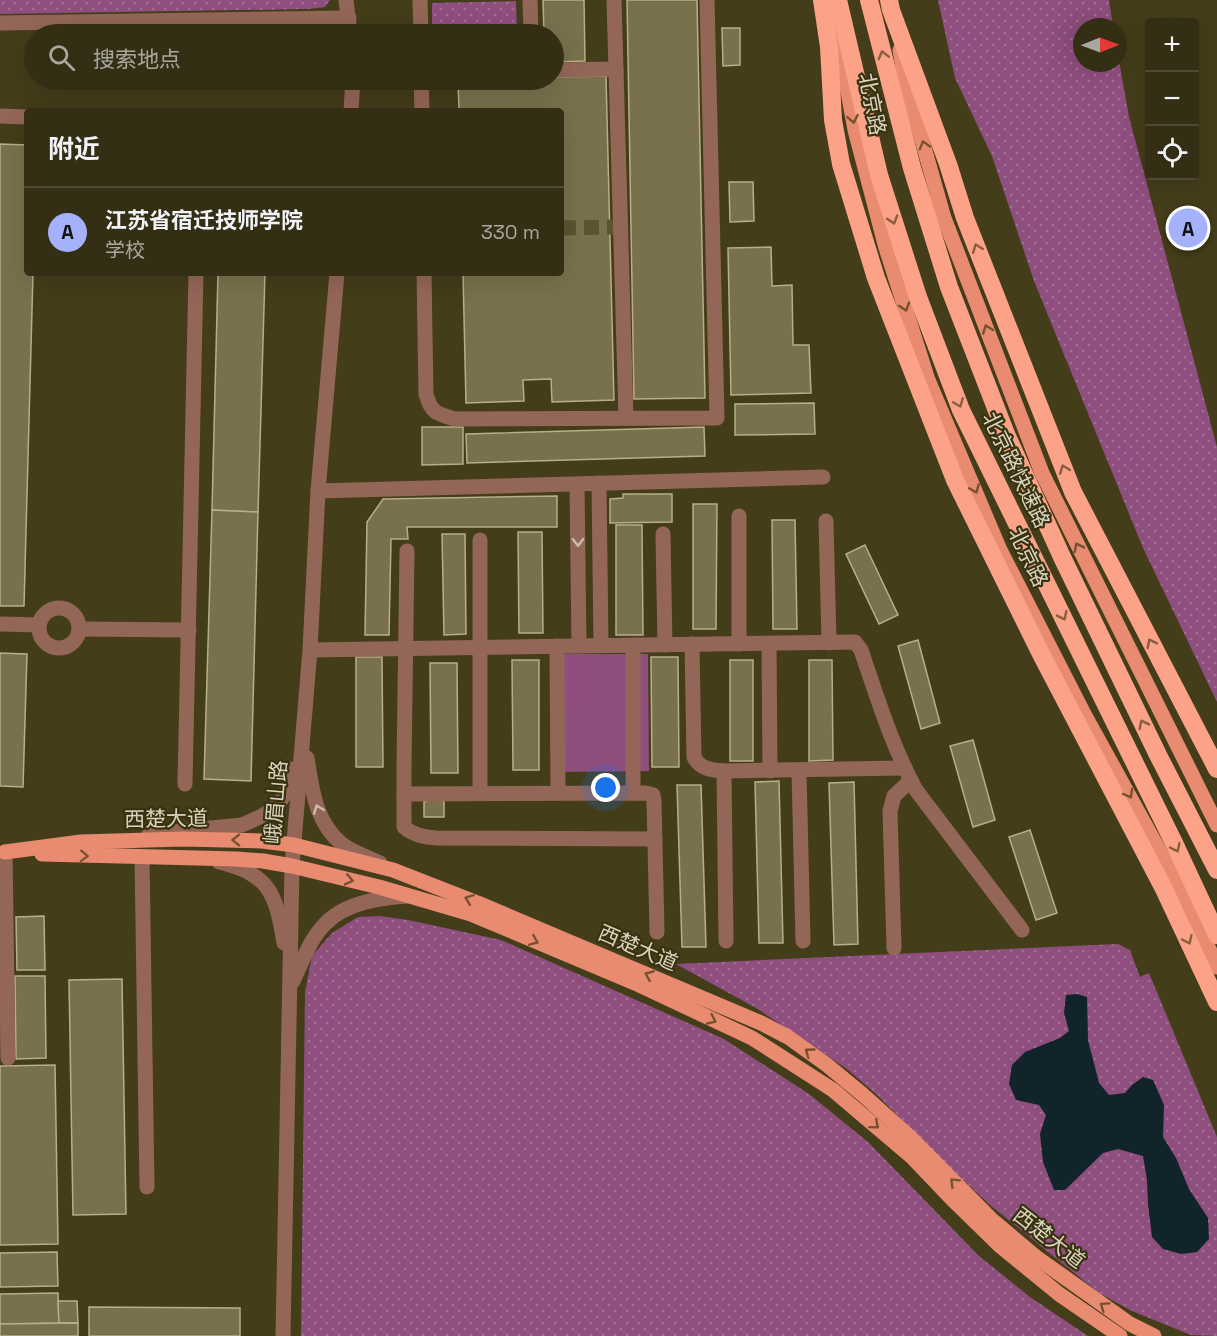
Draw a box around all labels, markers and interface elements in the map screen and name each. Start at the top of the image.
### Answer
north arrow [1073,18,1127,72]
map controls [1145,18,1199,180]
button: + [1145,18,1199,72]
search box [24,24,564,90]
icon: search [45,41,78,74]
text: 搜索地点 [93,45,181,73]
one-way arrow [878,50,891,60]
street label: 北京路 [853,70,892,137]
button: − [1145,72,1199,126]
one-way arrow [846,114,859,124]
button: locate [1145,126,1199,180]
text: 附近 [48,132,100,166]
one-way arrow [918,140,931,150]
text: 江苏省宿迁技师学院 [105,206,303,234]
pin: A [1168,206,1208,250]
one-way arrow [886,214,898,225]
text: A [61,219,74,245]
text: 330 m [481,219,540,245]
text: 学校 [105,237,145,263]
one-way arrow [972,243,985,254]
one-way arrow [898,301,910,312]
one-way arrow [981,324,994,335]
one-way arrow [952,397,964,408]
street label: 北京路快速路 [977,407,1056,532]
one-way arrow [1059,464,1071,475]
one-way arrow [967,483,979,494]
street label: 北京路 [1003,523,1054,591]
one-way arrow [572,538,584,547]
one-way arrow [1074,543,1086,554]
one-way arrow [1055,610,1067,621]
one-way arrow [1147,638,1159,649]
one-way arrow [1139,720,1151,731]
street label: 峨眉山路 [258,759,293,845]
your location [591,773,620,802]
one-way arrow [1122,788,1133,799]
street label: 西楚大道 [124,804,208,833]
one-way arrow [313,804,325,815]
one-way arrow [231,834,240,846]
one-way arrow [1169,841,1181,852]
one-way arrow [80,849,89,862]
one-way arrow [344,872,354,885]
one-way arrow [464,894,475,907]
street label: 西楚大道 [594,919,682,976]
one-way arrow [528,934,539,946]
one-way arrow [1181,934,1193,945]
one-way arrow [644,970,655,982]
one-way arrow [706,1012,717,1024]
one-way arrow [805,1048,816,1059]
one-way arrow [868,1118,879,1129]
one-way arrow [950,1178,961,1188]
street label: 西楚大道 [1008,1201,1091,1274]
one-way arrow [1100,1302,1111,1313]

